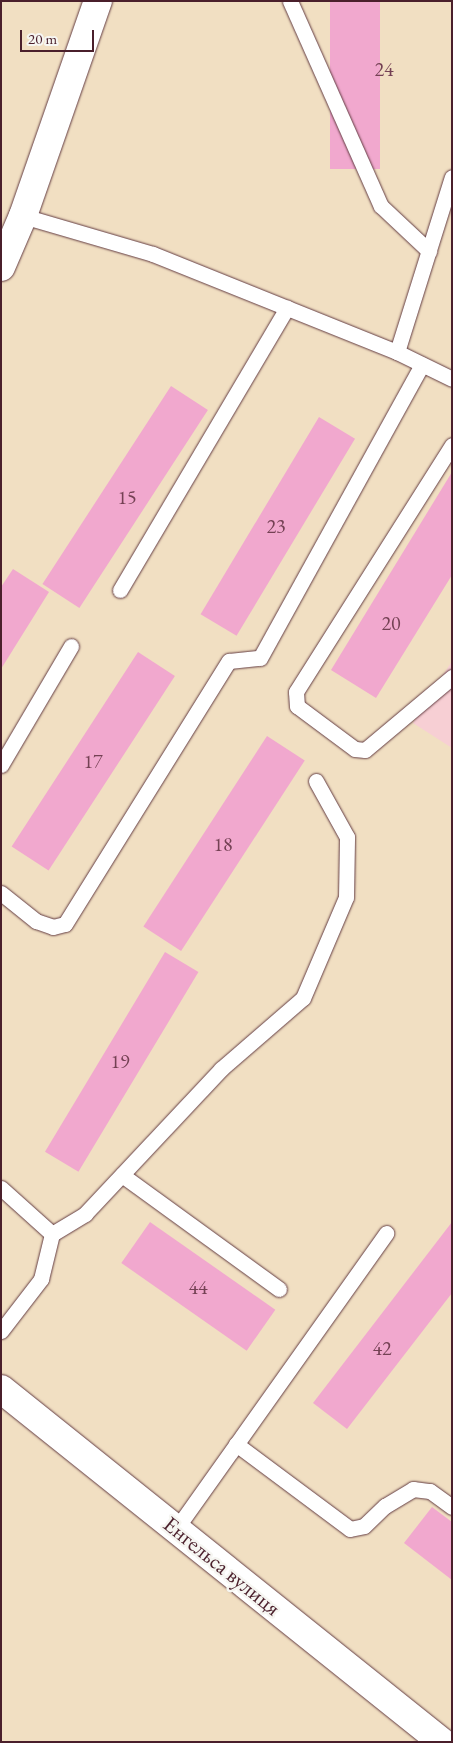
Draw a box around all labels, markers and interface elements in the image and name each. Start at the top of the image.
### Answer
scale bar [22,20,96,52]
text: 20 m [28,29,57,48]
house number: 24 [374,57,394,81]
house number: 15 [117,485,137,509]
house number: 23 [266,514,286,538]
house number: 20 [381,611,401,635]
house number: 17 [83,749,103,773]
house number: 18 [213,832,233,856]
house number: 19 [110,1049,130,1073]
house number: 44 [188,1275,208,1299]
house number: 42 [372,1336,392,1360]
street label: Енгельса вулиця [158,1511,286,1621]

